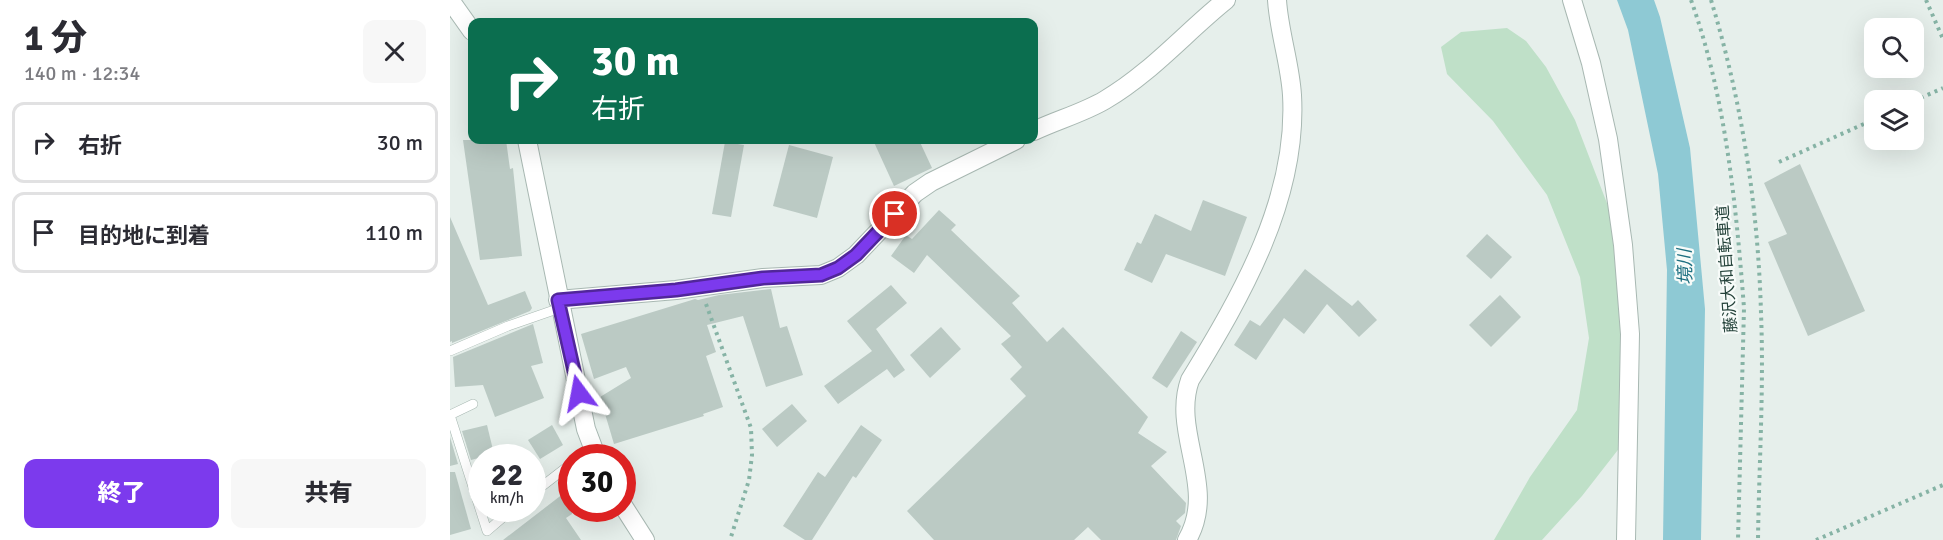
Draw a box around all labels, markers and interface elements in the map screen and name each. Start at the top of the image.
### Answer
text: 1 分 [24,16,87,61]
map controls [1864,18,1924,150]
button: search [1864,18,1924,78]
button: close [363,20,426,83]
text: 30 m [591,36,680,87]
icon: right [492,42,570,120]
text: 140 m · 12:34 [24,61,140,86]
button: layers [1864,90,1924,150]
text: 右折 [591,93,645,126]
icon: right [27,126,60,159]
text: 30 m [377,129,423,156]
text: 右折 [78,132,122,159]
pin [869,188,920,239]
icon: arrive [878,197,911,230]
street label: 藤沢大和自転車道 [1713,204,1741,333]
icon: arrive [27,216,60,249]
text: 110 m [365,219,423,246]
text: 目的地に到着 [78,222,210,249]
water label: 境川 [1673,247,1697,285]
position arrow [547,361,611,425]
speed limit sign: 30 [558,444,636,522]
text: 22 [491,457,523,494]
button: 終了 [24,459,219,528]
button: 共有 [231,459,426,528]
text: km/h [490,489,524,507]

